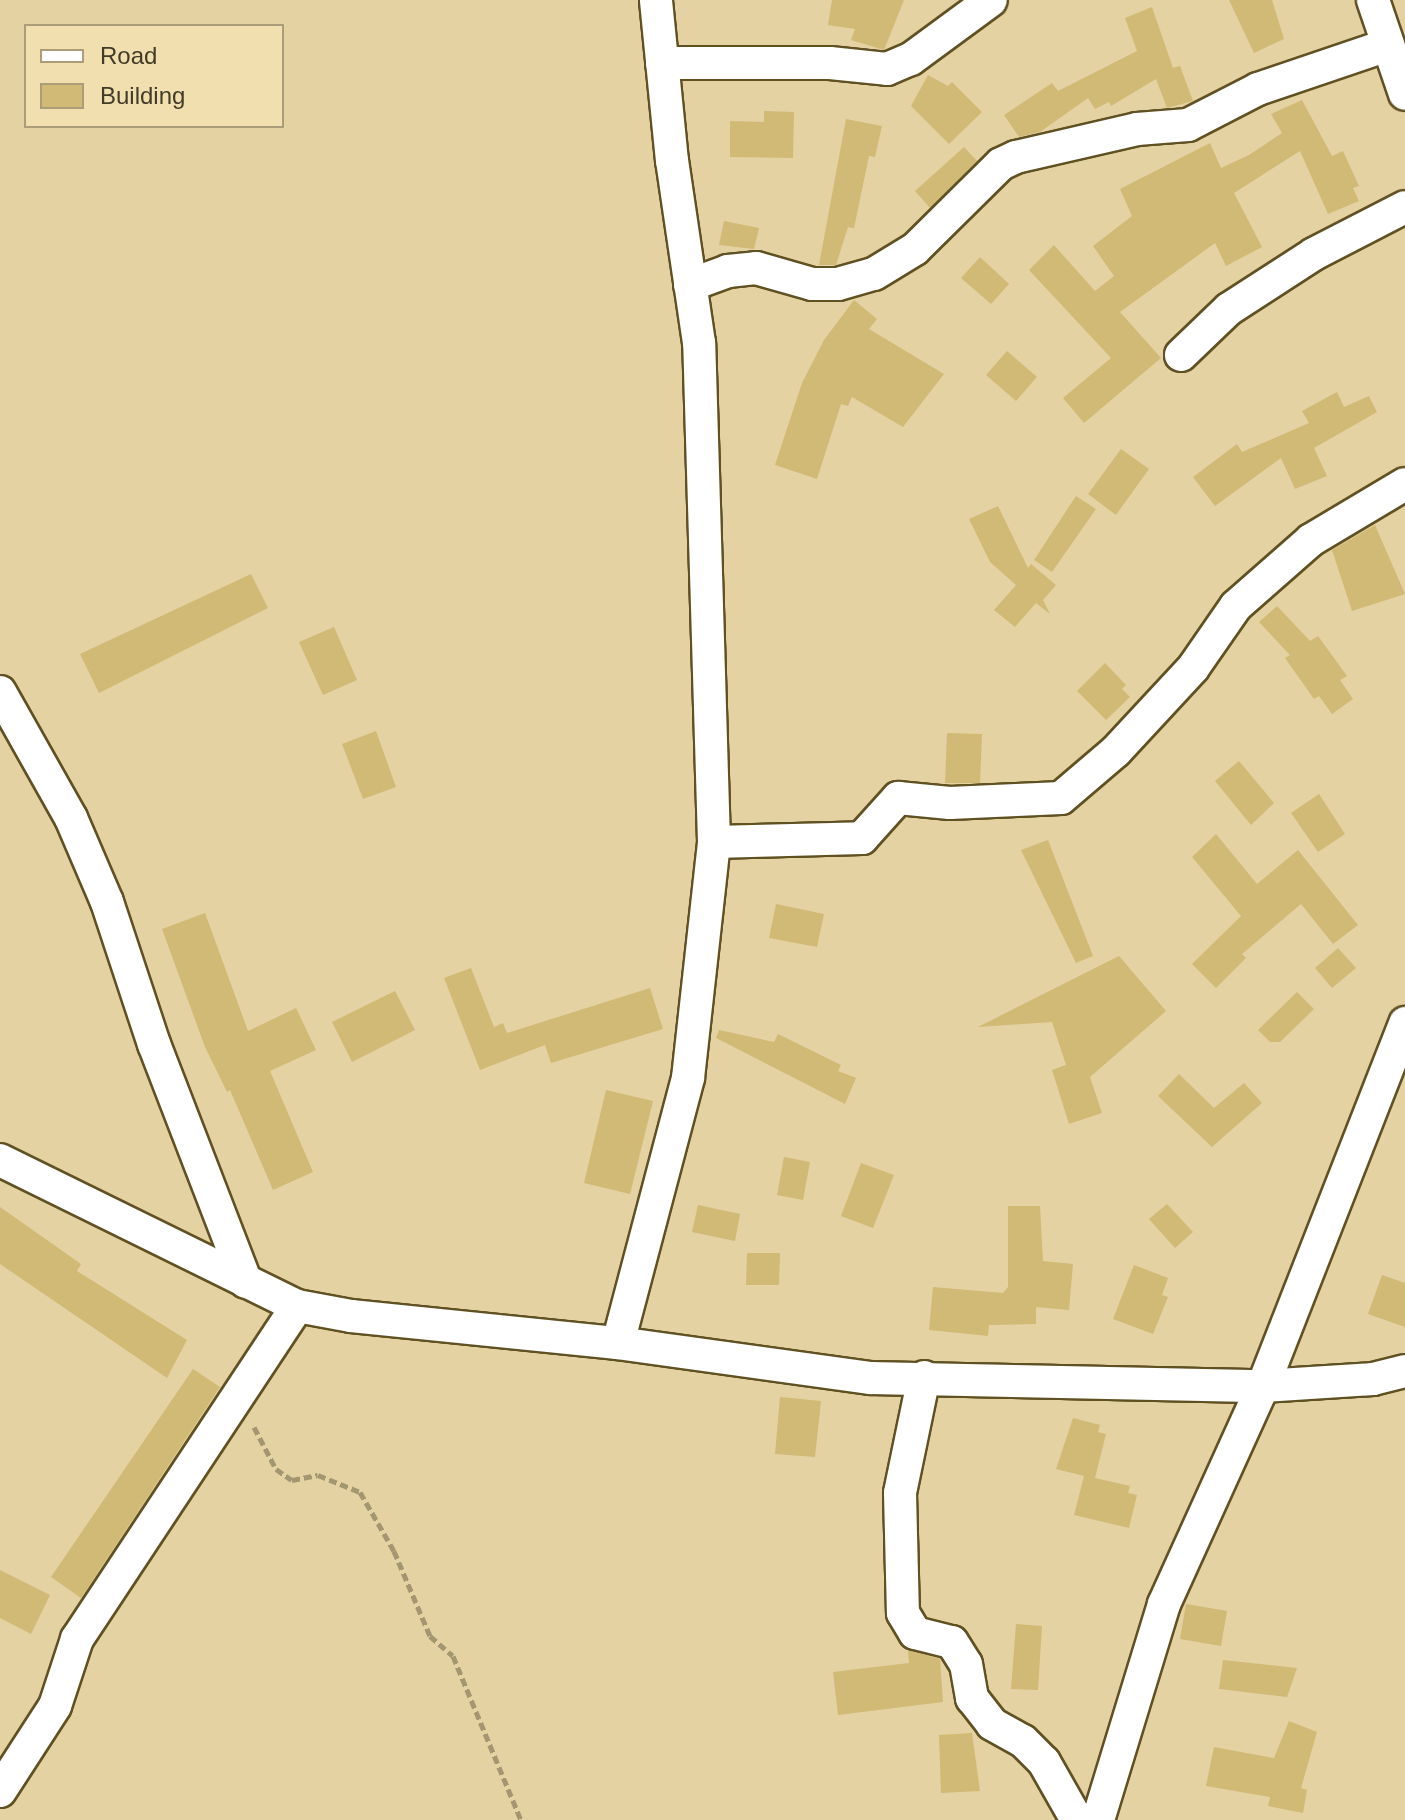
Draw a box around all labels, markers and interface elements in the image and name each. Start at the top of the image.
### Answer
legend [24,24,284,128]
text: Road [100,42,157,69]
text: Building [100,82,185,109]

